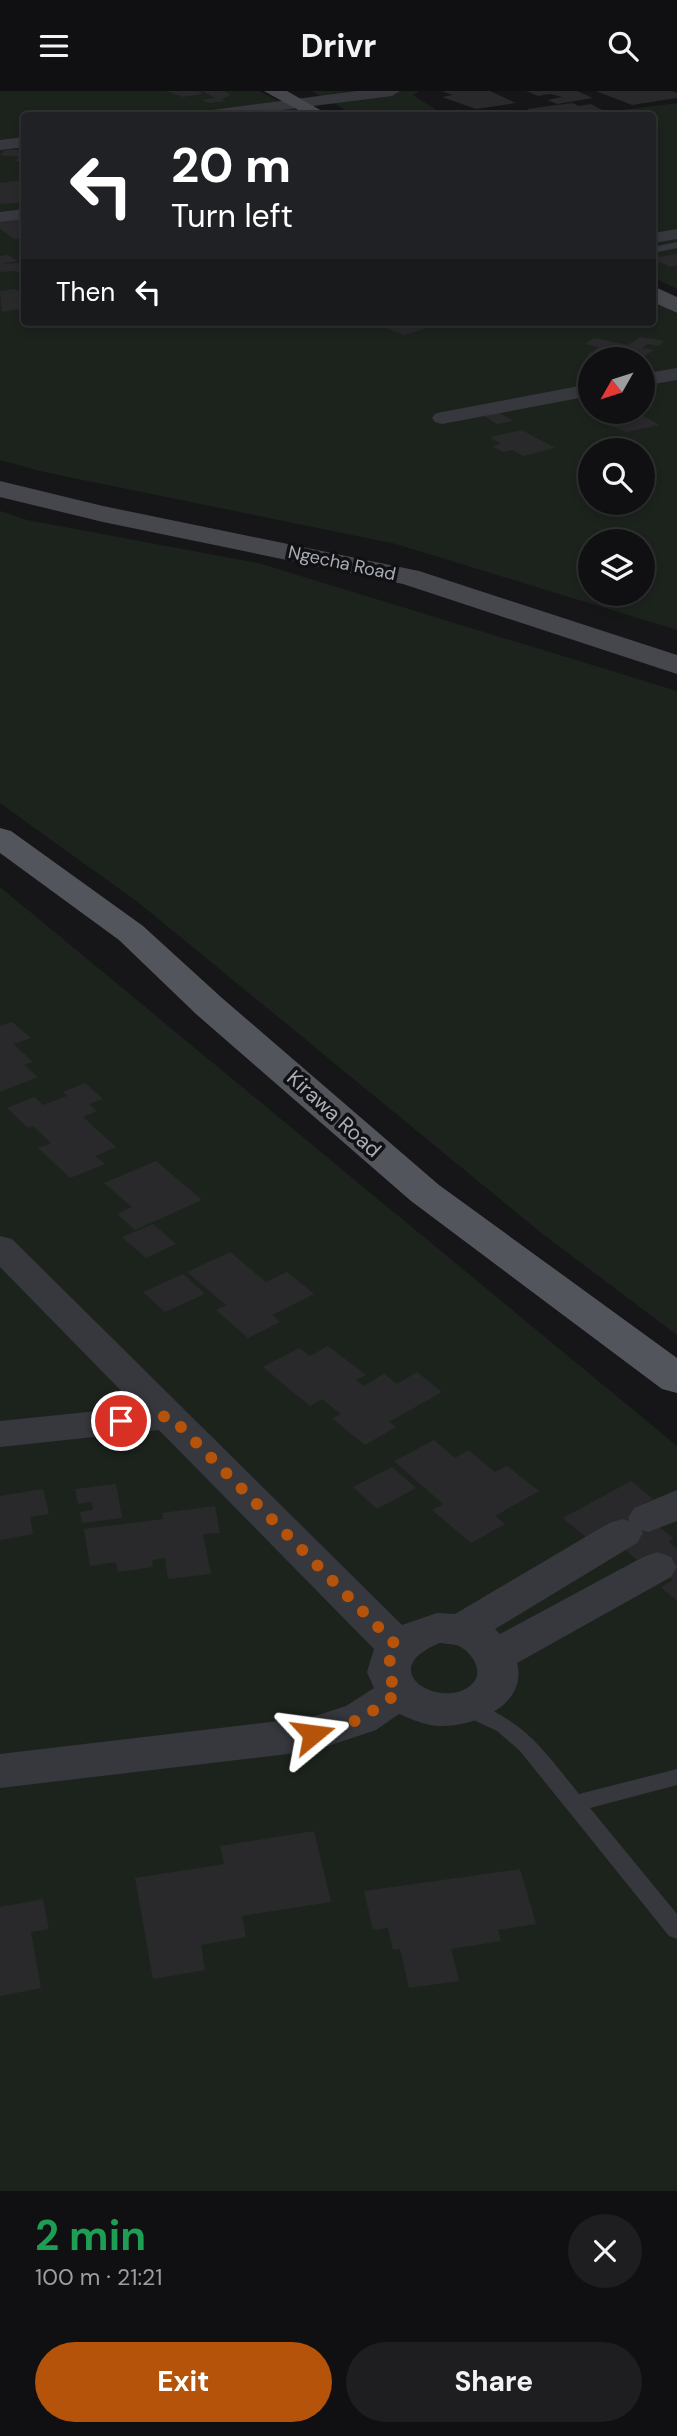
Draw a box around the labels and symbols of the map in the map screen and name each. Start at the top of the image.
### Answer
north arrow [578,347,654,423]
street label: Ngecha Road [286,540,398,586]
street label: Kirawa Road [281,1064,387,1164]
pin [91,1391,151,1451]
position arrow [276,1697,350,1771]

